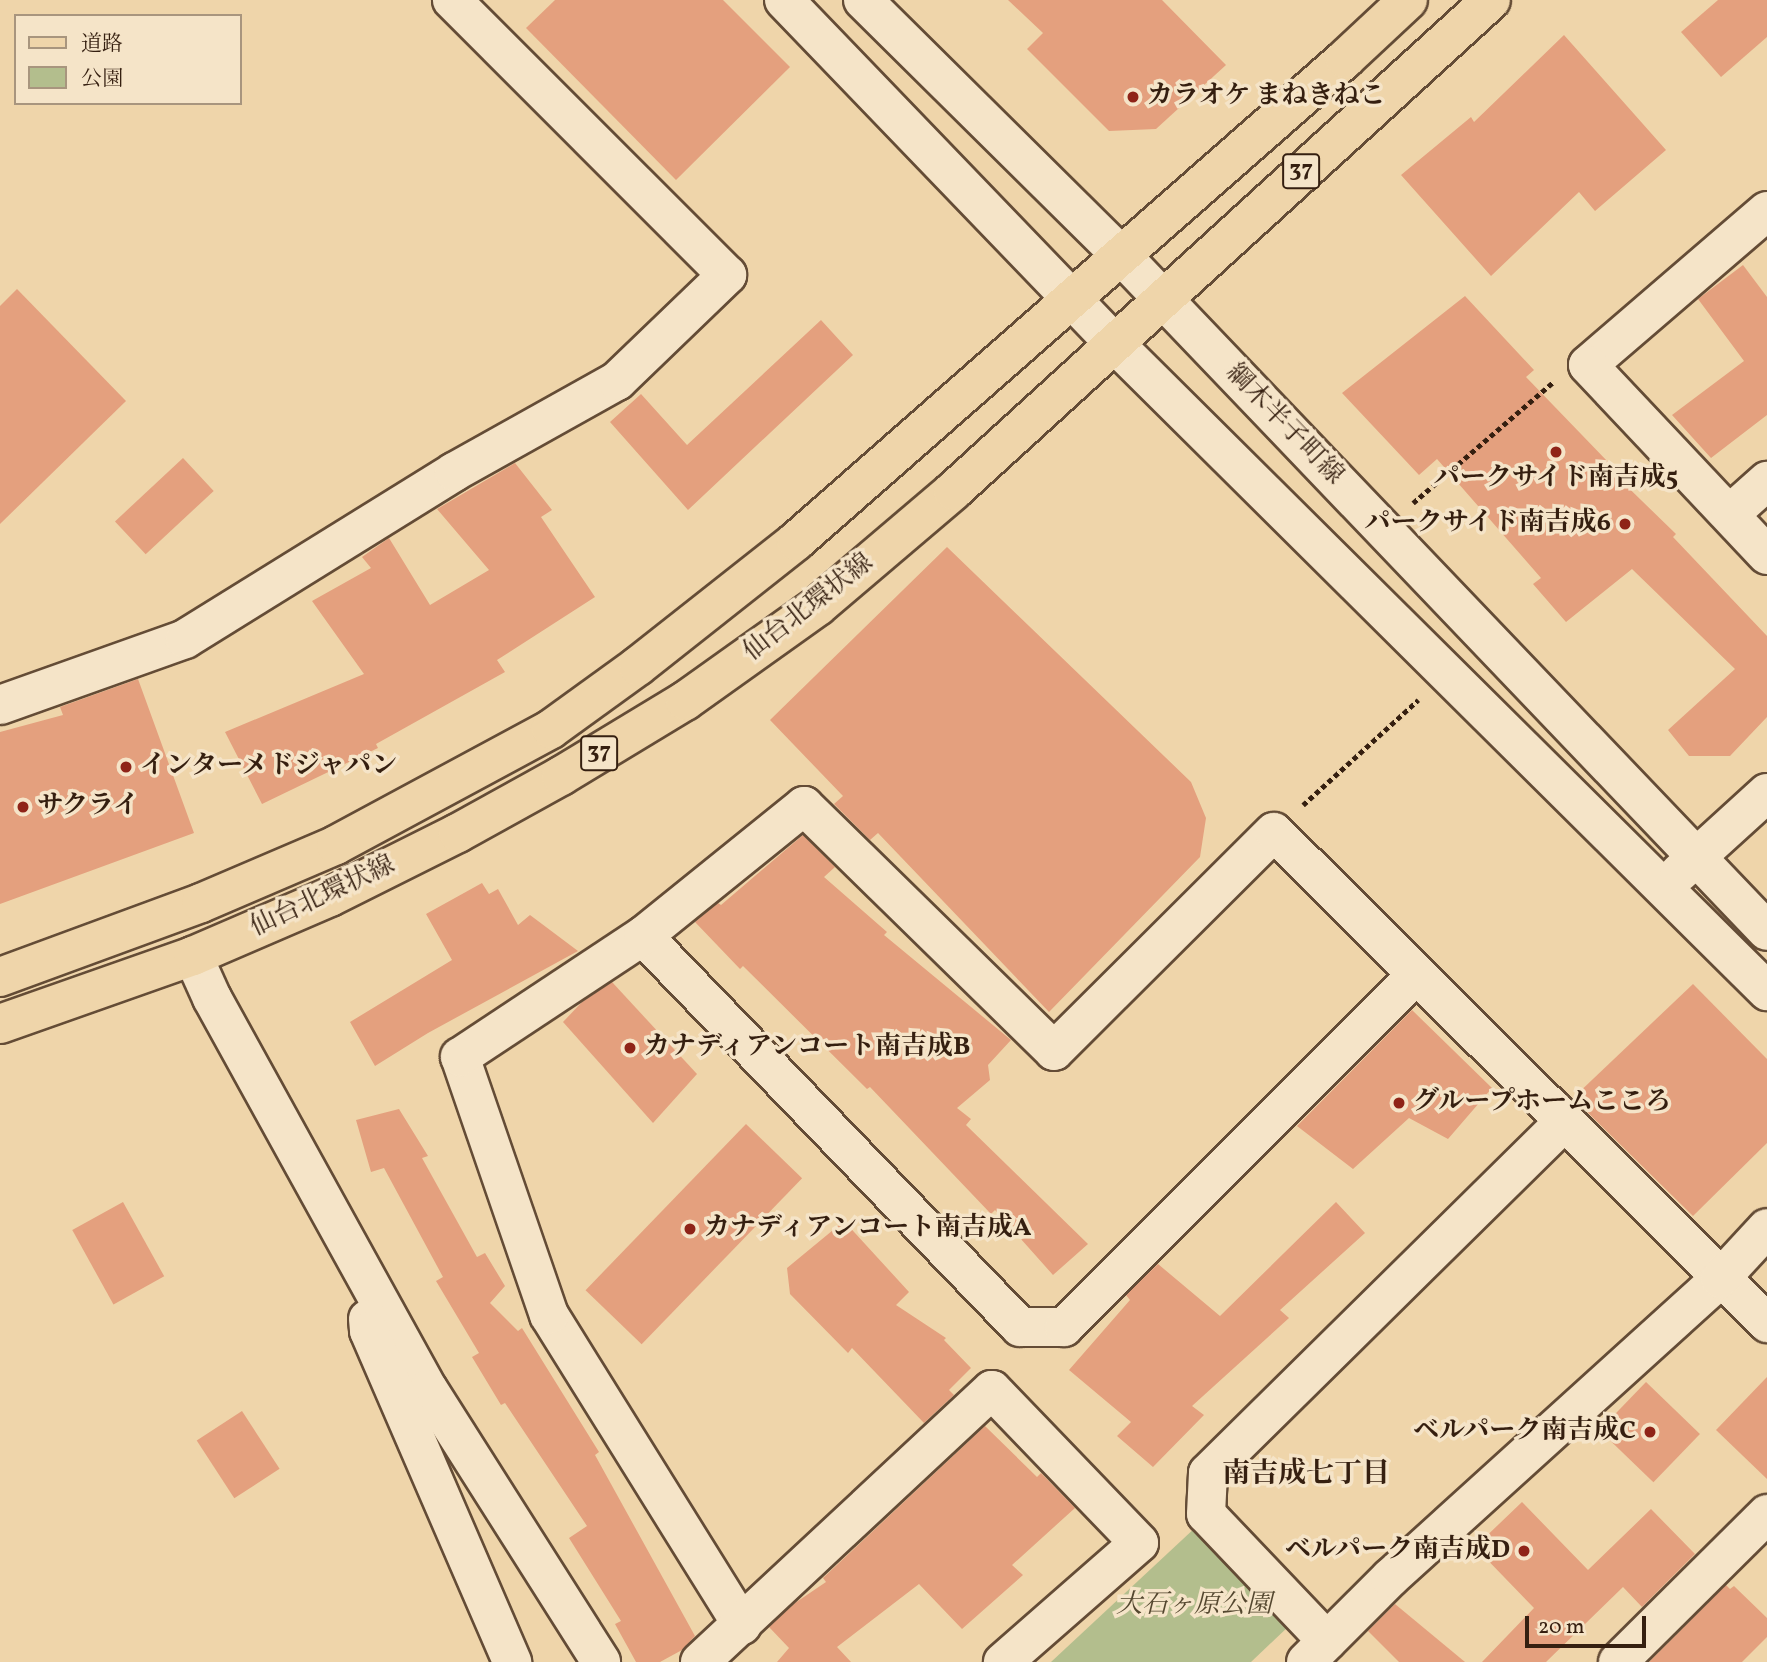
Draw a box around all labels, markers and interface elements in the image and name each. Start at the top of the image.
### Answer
legend [14,14,242,105]
text: 道路 [81,30,123,59]
text: 公園 [81,65,123,94]
place label: カラオケ まねきねこ [1147,81,1386,113]
marker: カラオケ まねきねこ [1125,89,1141,105]
road number: 37 [1282,150,1320,191]
street label: 綱木半子町線 [1219,358,1349,492]
marker: パークサイド南吉成5 [1548,444,1564,460]
place label: パークサイド南吉成5 [1433,463,1679,495]
place label: パークサイド南吉成6 [1363,508,1611,540]
marker: パークサイド南吉成6 [1617,516,1633,532]
street label: 仙台北環状線 [738,548,880,668]
road number: 37 [580,732,618,774]
place label: インターメドジャパン [140,751,400,783]
marker: インターメドジャパン [118,759,134,775]
place label: サクライ [37,791,141,823]
marker: サクライ [15,799,31,815]
street label: 仙台北環状線 [246,850,400,944]
place label: カナディアンコート南吉成B [644,1032,973,1064]
marker: カナディアンコート南吉成B [622,1040,638,1056]
place label: グループホームこころ [1413,1087,1673,1119]
marker: グループホームこころ [1391,1095,1407,1111]
place label: カナディアンコート南吉成A [704,1213,1034,1245]
marker: カナディアンコート南吉成A [682,1221,698,1237]
place label: ベルパーク南吉成C [1411,1416,1636,1448]
marker: ベルパーク南吉成C [1642,1424,1658,1440]
district label: 南吉成七丁目 [1222,1458,1390,1492]
place label: ベルパーク南吉成D [1283,1535,1510,1567]
marker: ベルパーク南吉成D [1516,1543,1532,1559]
park label: 大石ヶ原公園 [1116,1590,1272,1622]
scale bar [1529,1602,1650,1646]
text: 20 m [1538,1613,1584,1642]

